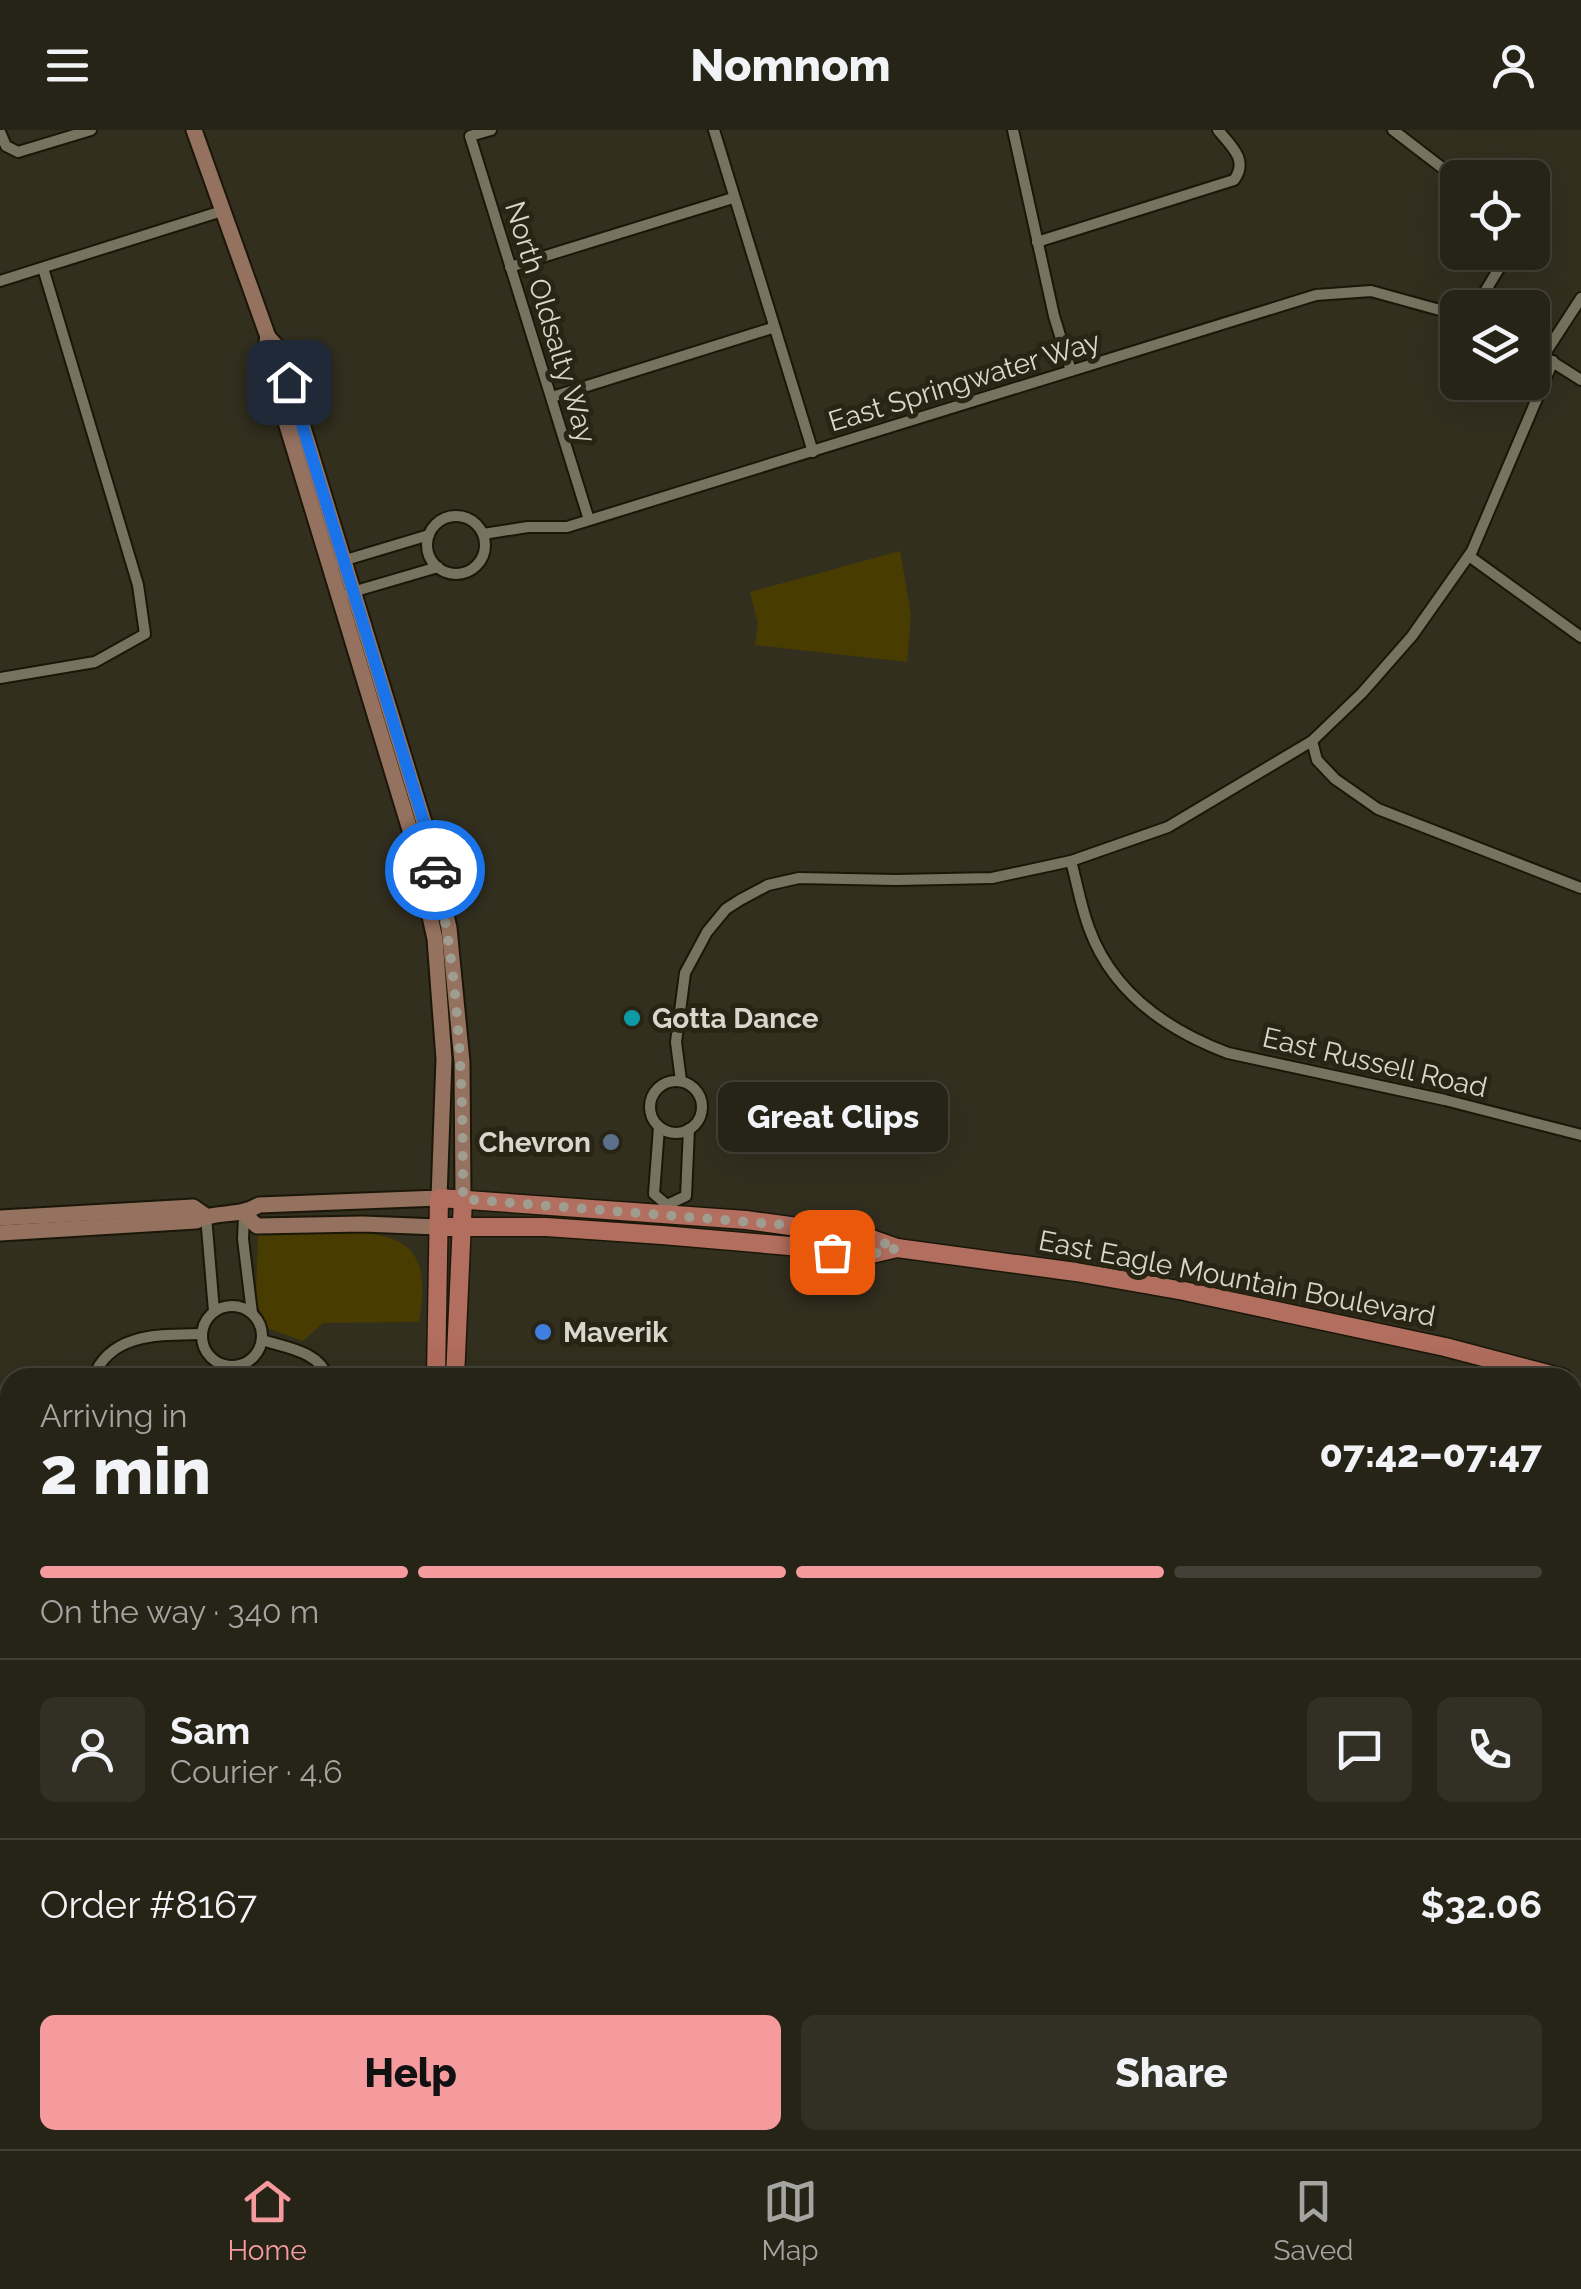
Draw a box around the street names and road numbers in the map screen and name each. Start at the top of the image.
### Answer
street label: North Oldsalty Way [498,197,603,447]
street label: East Springwater Way [824,324,1104,439]
street label: East Russell Road [1260,1021,1490,1104]
street label: East Eagle Mountain Boulevard [1036,1224,1438,1333]

